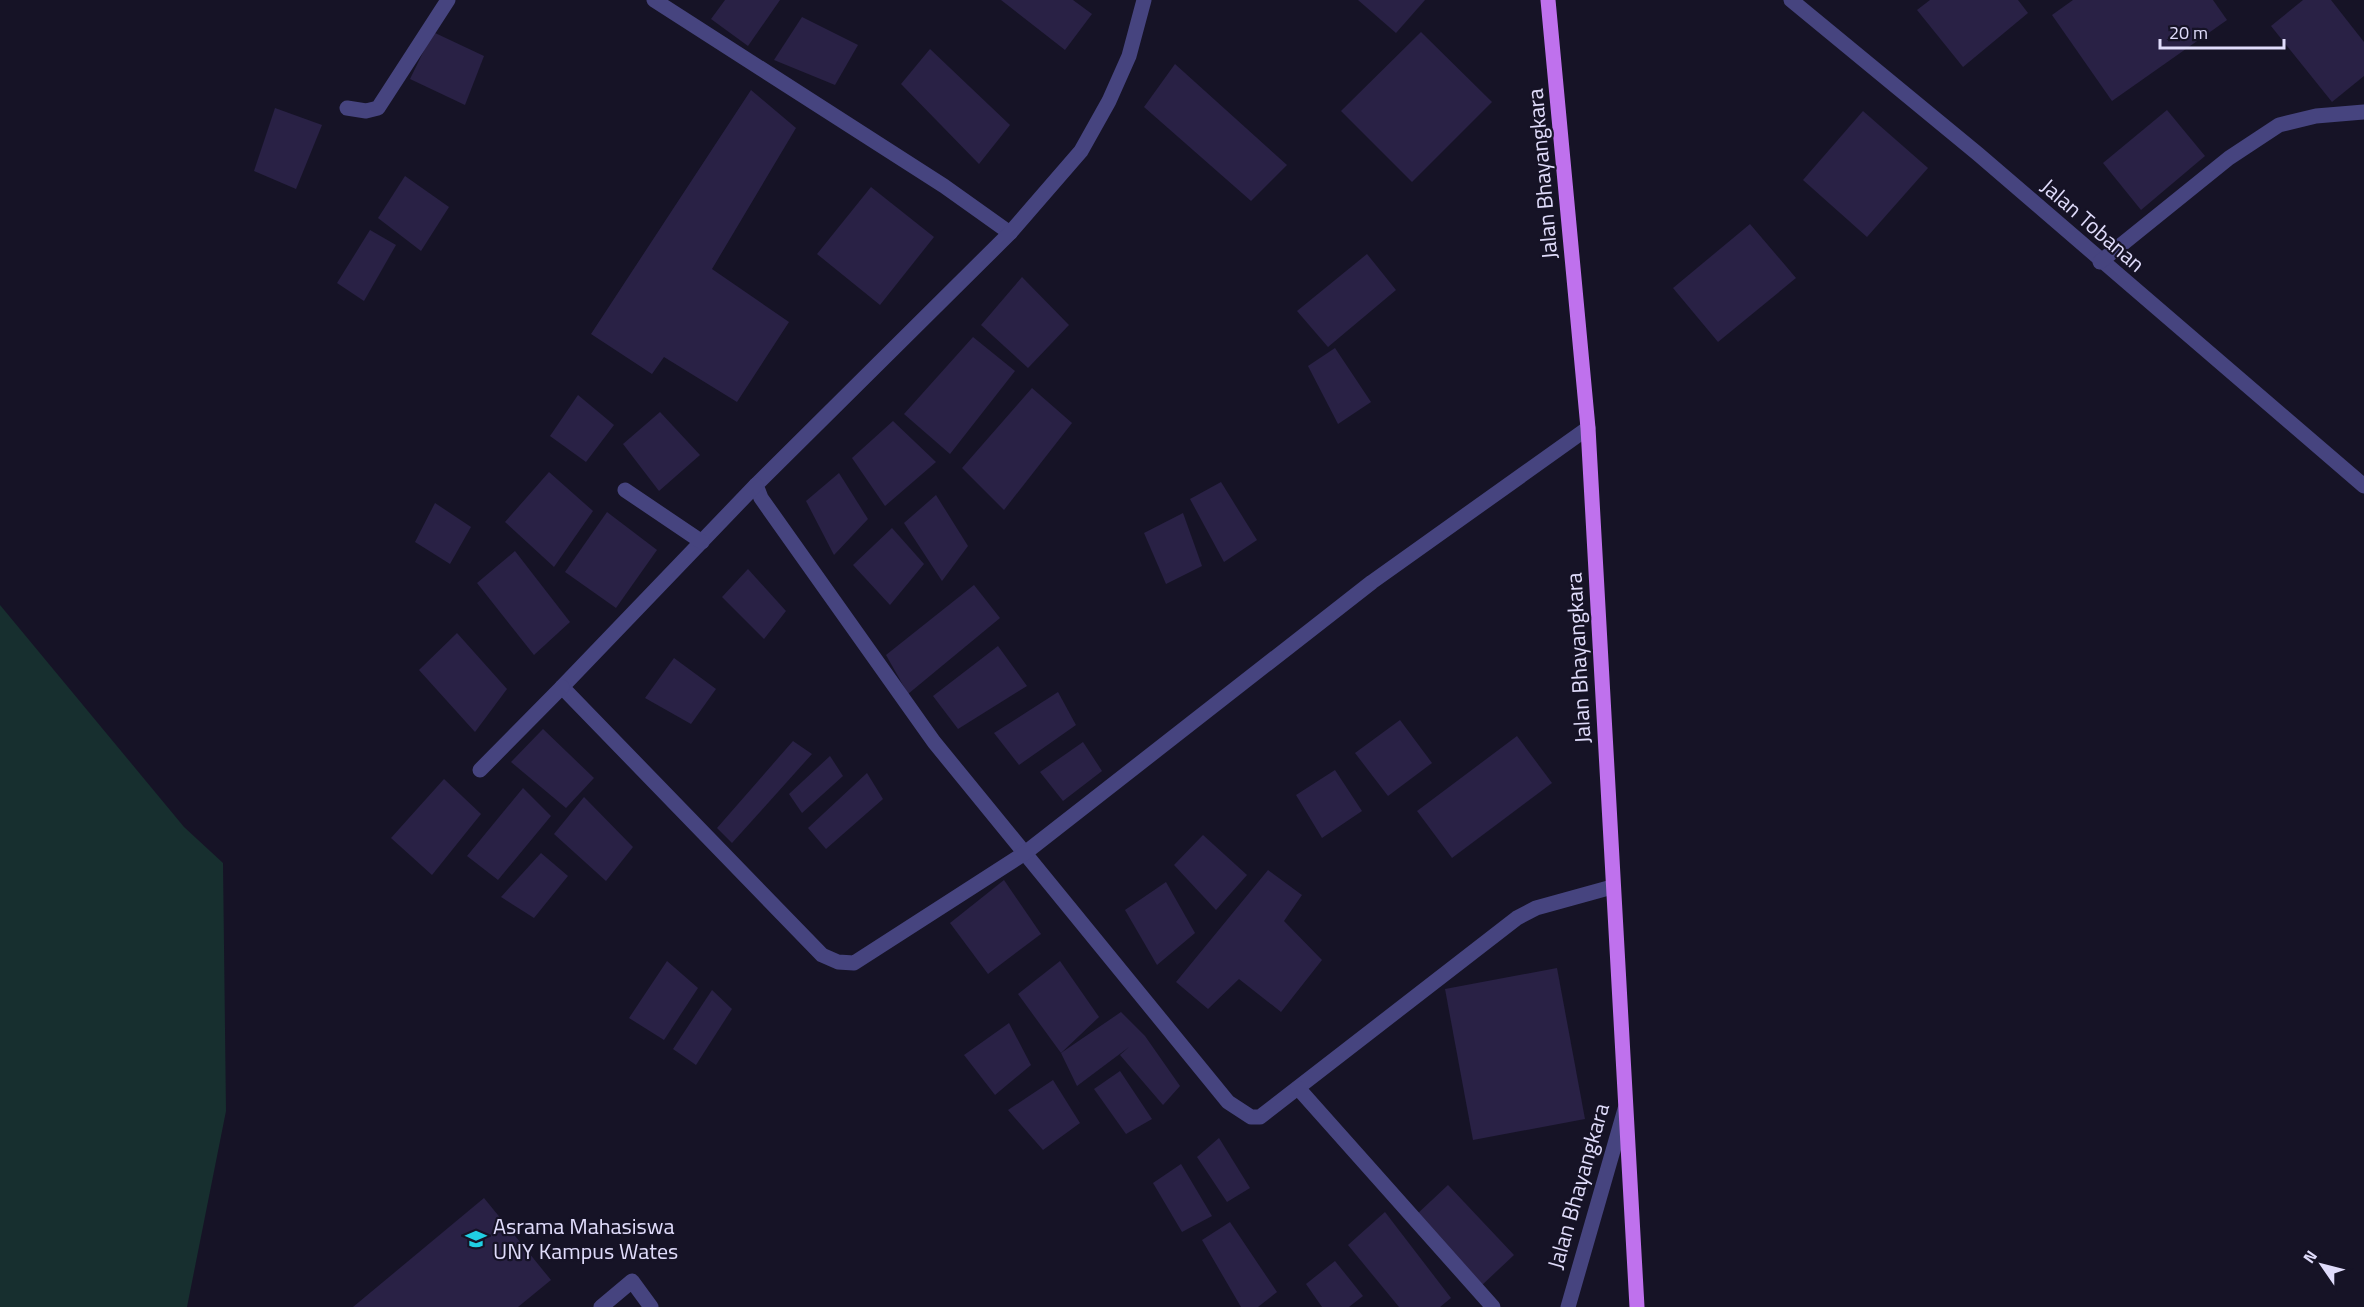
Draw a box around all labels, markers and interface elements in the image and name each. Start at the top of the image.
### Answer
scale bar [2160,12,2284,50]
text: 20 m [2169,19,2208,46]
street label: Jalan Bhayangkara [1518,87,1566,261]
street label: Jalan Tobanan [2033,170,2153,280]
street label: Jalan Bhayangkara [1557,572,1599,744]
street label: Jalan Bhayangkara [1538,1099,1618,1273]
place label: Asrama Mahasiswa UNY Kampus Wates [493,1209,678,1268]
school or university icon: Asrama Mahasiswa UNY Kampus Wates [464,1227,488,1251]
north arrow [2292,1235,2352,1295]
text: N [2297,1245,2323,1268]

